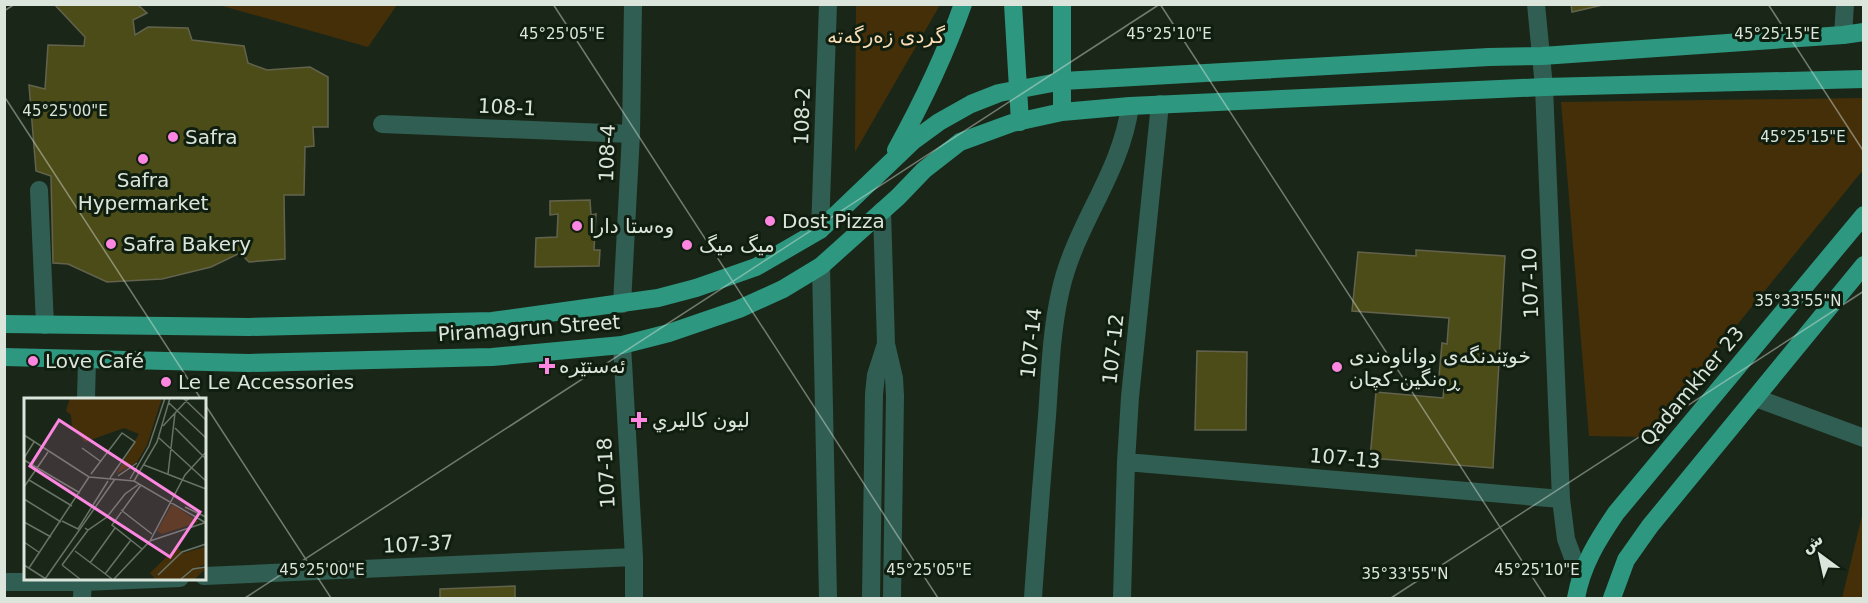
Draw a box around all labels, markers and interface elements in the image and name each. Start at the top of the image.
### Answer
park label: گردی زەرگەتە [827,24,945,48]
text: 45°25'05"E [519,25,605,43]
text: 45°25'10"E [1126,25,1212,43]
text: 45°25'15"E [1734,25,1820,43]
street label: 108-2 [789,87,815,145]
street label: 108-1 [477,93,537,121]
text: 45°25'00"E [22,102,108,120]
street label: 108-4 [594,124,620,182]
place label: Safra [185,125,237,149]
text: 45°25'15"E [1760,128,1846,146]
marker: Safra [166,130,180,144]
marker: Safra Hypermarket [136,152,150,166]
place label: Safra Hypermarket [78,168,209,215]
place label: Dost Pizza [782,209,885,233]
place label: وەستا دارا [589,214,674,238]
marker: Dost Pizza [763,214,777,228]
marker: وەستا دارا [570,219,584,233]
place label: Safra Bakery [123,232,251,256]
place label: میگ میگ [699,233,775,257]
marker: Safra Bakery [104,237,118,251]
marker: میگ میگ [680,238,694,252]
street label: 107-10 [1517,247,1543,319]
text: 35°33'55"N [1754,292,1842,310]
street label: 107-14 [1015,307,1047,379]
street label: Piramagrun Street [437,310,621,346]
street label: 107-12 [1097,313,1129,385]
street label: Qadamkher 23 [1635,321,1749,451]
place label: خوێندنگەی دواناوەندی ڕەنگین-کچان [1349,344,1531,391]
place label: Love Café [45,349,144,373]
marker: Love Café [26,354,40,368]
place label: ئەستێرە [559,354,626,378]
marker: ئەستێرە [540,359,554,373]
marker: خوێندنگەی دواناوەندی ڕەنگین-کچان [1330,360,1344,374]
place label: Le Le Accessories [178,370,354,394]
marker: Le Le Accessories [159,375,173,389]
inset map [24,398,206,579]
place label: ليون كاليري [652,408,750,433]
marker: ليون كاليري [630,411,648,429]
street label: 107-18 [592,437,620,509]
street label: 107-13 [1309,443,1381,473]
north arrow [1790,525,1850,585]
text: ش [1798,529,1827,557]
street label: 107-37 [382,530,454,558]
text: 45°25'00"E [279,561,365,579]
text: 45°25'05"E [886,561,972,579]
text: 45°25'10"E [1494,561,1580,579]
text: 35°33'55"N [1361,565,1449,583]

